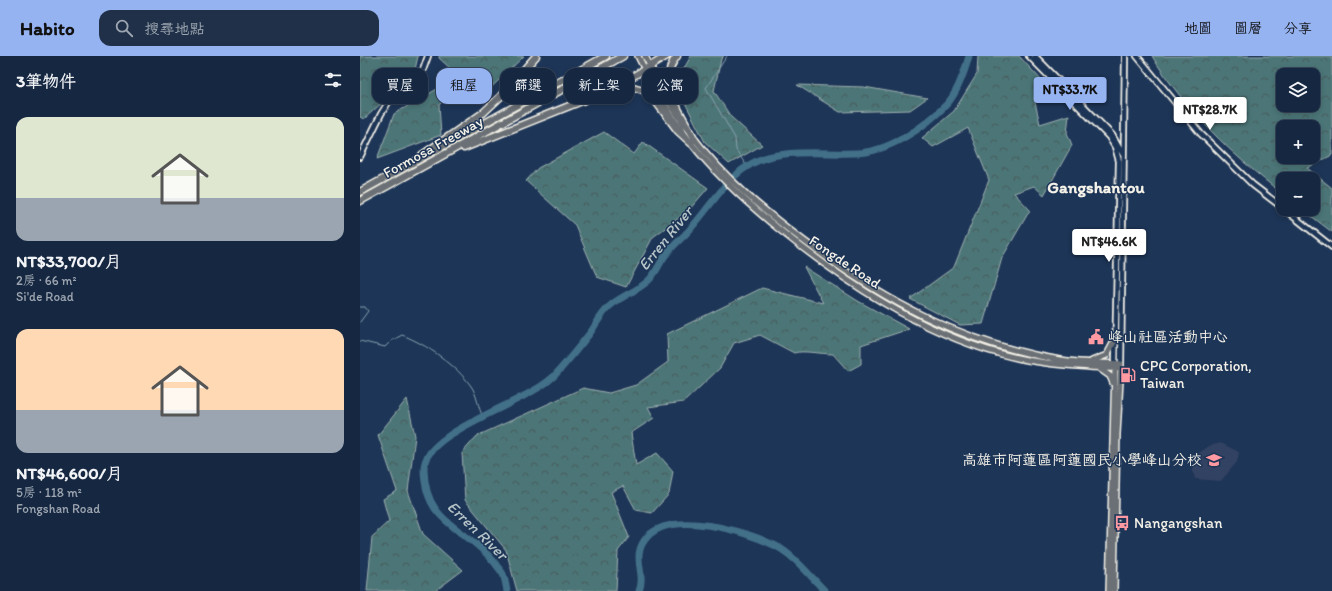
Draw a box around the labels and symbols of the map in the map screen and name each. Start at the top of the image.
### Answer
pin: NT$33.7K [1029,77,1111,111]
pin: NT$28.7K [1169,97,1251,131]
street label: Formosa Freeway [380,112,486,182]
district label: Gangshantou [1047,177,1145,198]
water label: Erren River [634,201,698,274]
pin: NT$46.6K [1068,229,1150,263]
street label: Fongde Road [806,231,885,293]
public building icon: 峰山社區活動中心 [1087,328,1105,346]
place label: 峰山社區活動中心 [1108,328,1228,346]
place label: CPC Corporation, Taiwan [1140,357,1252,392]
fuel station icon: CPC Corporation, Taiwan [1119,366,1137,384]
place label: 高雄市阿蓮區阿蓮國民小學峰山分校 [962,451,1202,469]
school or university icon: 高雄市阿蓮區阿蓮國民小學峰山分校 [1205,451,1223,469]
water label: Erren River [444,497,513,565]
bus stop icon: Nangangshan [1113,514,1131,532]
place label: Nangangshan [1134,514,1223,532]

